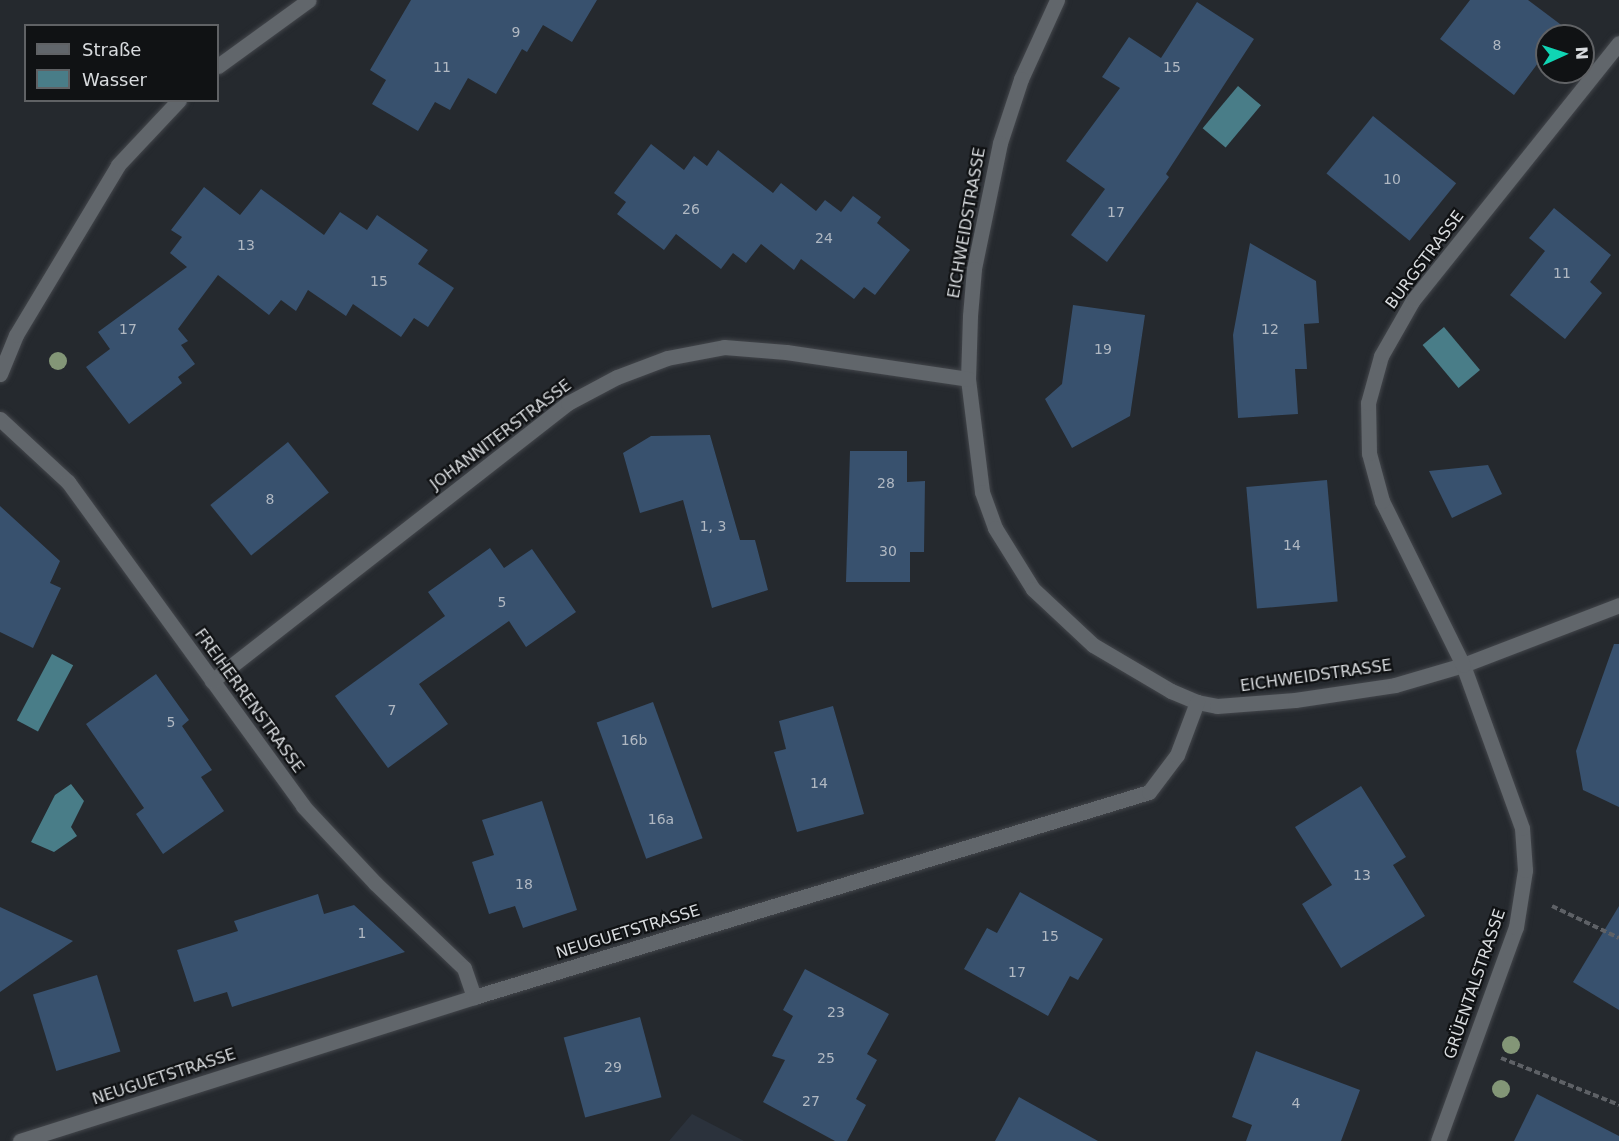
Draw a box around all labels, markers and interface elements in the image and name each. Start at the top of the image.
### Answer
legend [24,24,219,102]
house number: 9 [512,24,520,40]
north arrow [1535,24,1595,84]
house number: 8 [1493,37,1501,53]
text: Straße [82,39,141,60]
text: N [1572,46,1591,60]
house number: 11 [433,59,451,75]
house number: 15 [1163,59,1181,75]
text: Wasser [82,69,147,90]
street label: EICHWEIDSTRASSE [944,146,990,300]
house number: 10 [1383,171,1401,187]
house number: 26 [682,201,700,217]
house number: 17 [1107,204,1125,220]
street label: BURGSTRASSE [1382,207,1468,313]
house number: 24 [815,230,833,246]
house number: 13 [237,237,255,253]
house number: 11 [1553,265,1571,281]
house number: 15 [370,273,388,289]
house number: 17 [119,321,137,337]
house number: 12 [1261,321,1279,337]
house number: 19 [1094,341,1112,357]
street label: JOHANNITERSTRASSE [427,376,575,494]
house number: 28 [877,475,895,491]
house number: 8 [266,491,274,507]
house number: 1, 3 [700,518,726,534]
house number: 14 [1283,537,1301,553]
house number: 30 [879,543,897,559]
house number: 5 [498,594,506,610]
street label: FREIHERRENSTRASSE [190,625,308,777]
street label: EICHWEIDSTRASSE [1239,656,1393,696]
house number: 7 [388,702,396,718]
house number: 5 [167,714,175,730]
house number: 16b [621,732,647,748]
house number: 14 [810,775,828,791]
house number: 16a [648,811,674,827]
house number: 13 [1353,867,1371,883]
house number: 18 [515,876,533,892]
street label: NEUGUETSTRASSE [554,901,702,963]
street label: GRÜENTALSTRASSE [1440,906,1510,1062]
house number: 1 [358,925,366,941]
house number: 15 [1041,928,1059,944]
house number: 17 [1008,964,1026,980]
house number: 23 [827,1004,845,1020]
street label: NEUGUETSTRASSE [90,1045,238,1109]
house number: 25 [817,1050,835,1066]
house number: 29 [604,1059,622,1075]
house number: 27 [802,1093,820,1109]
house number: 4 [1292,1095,1300,1111]

